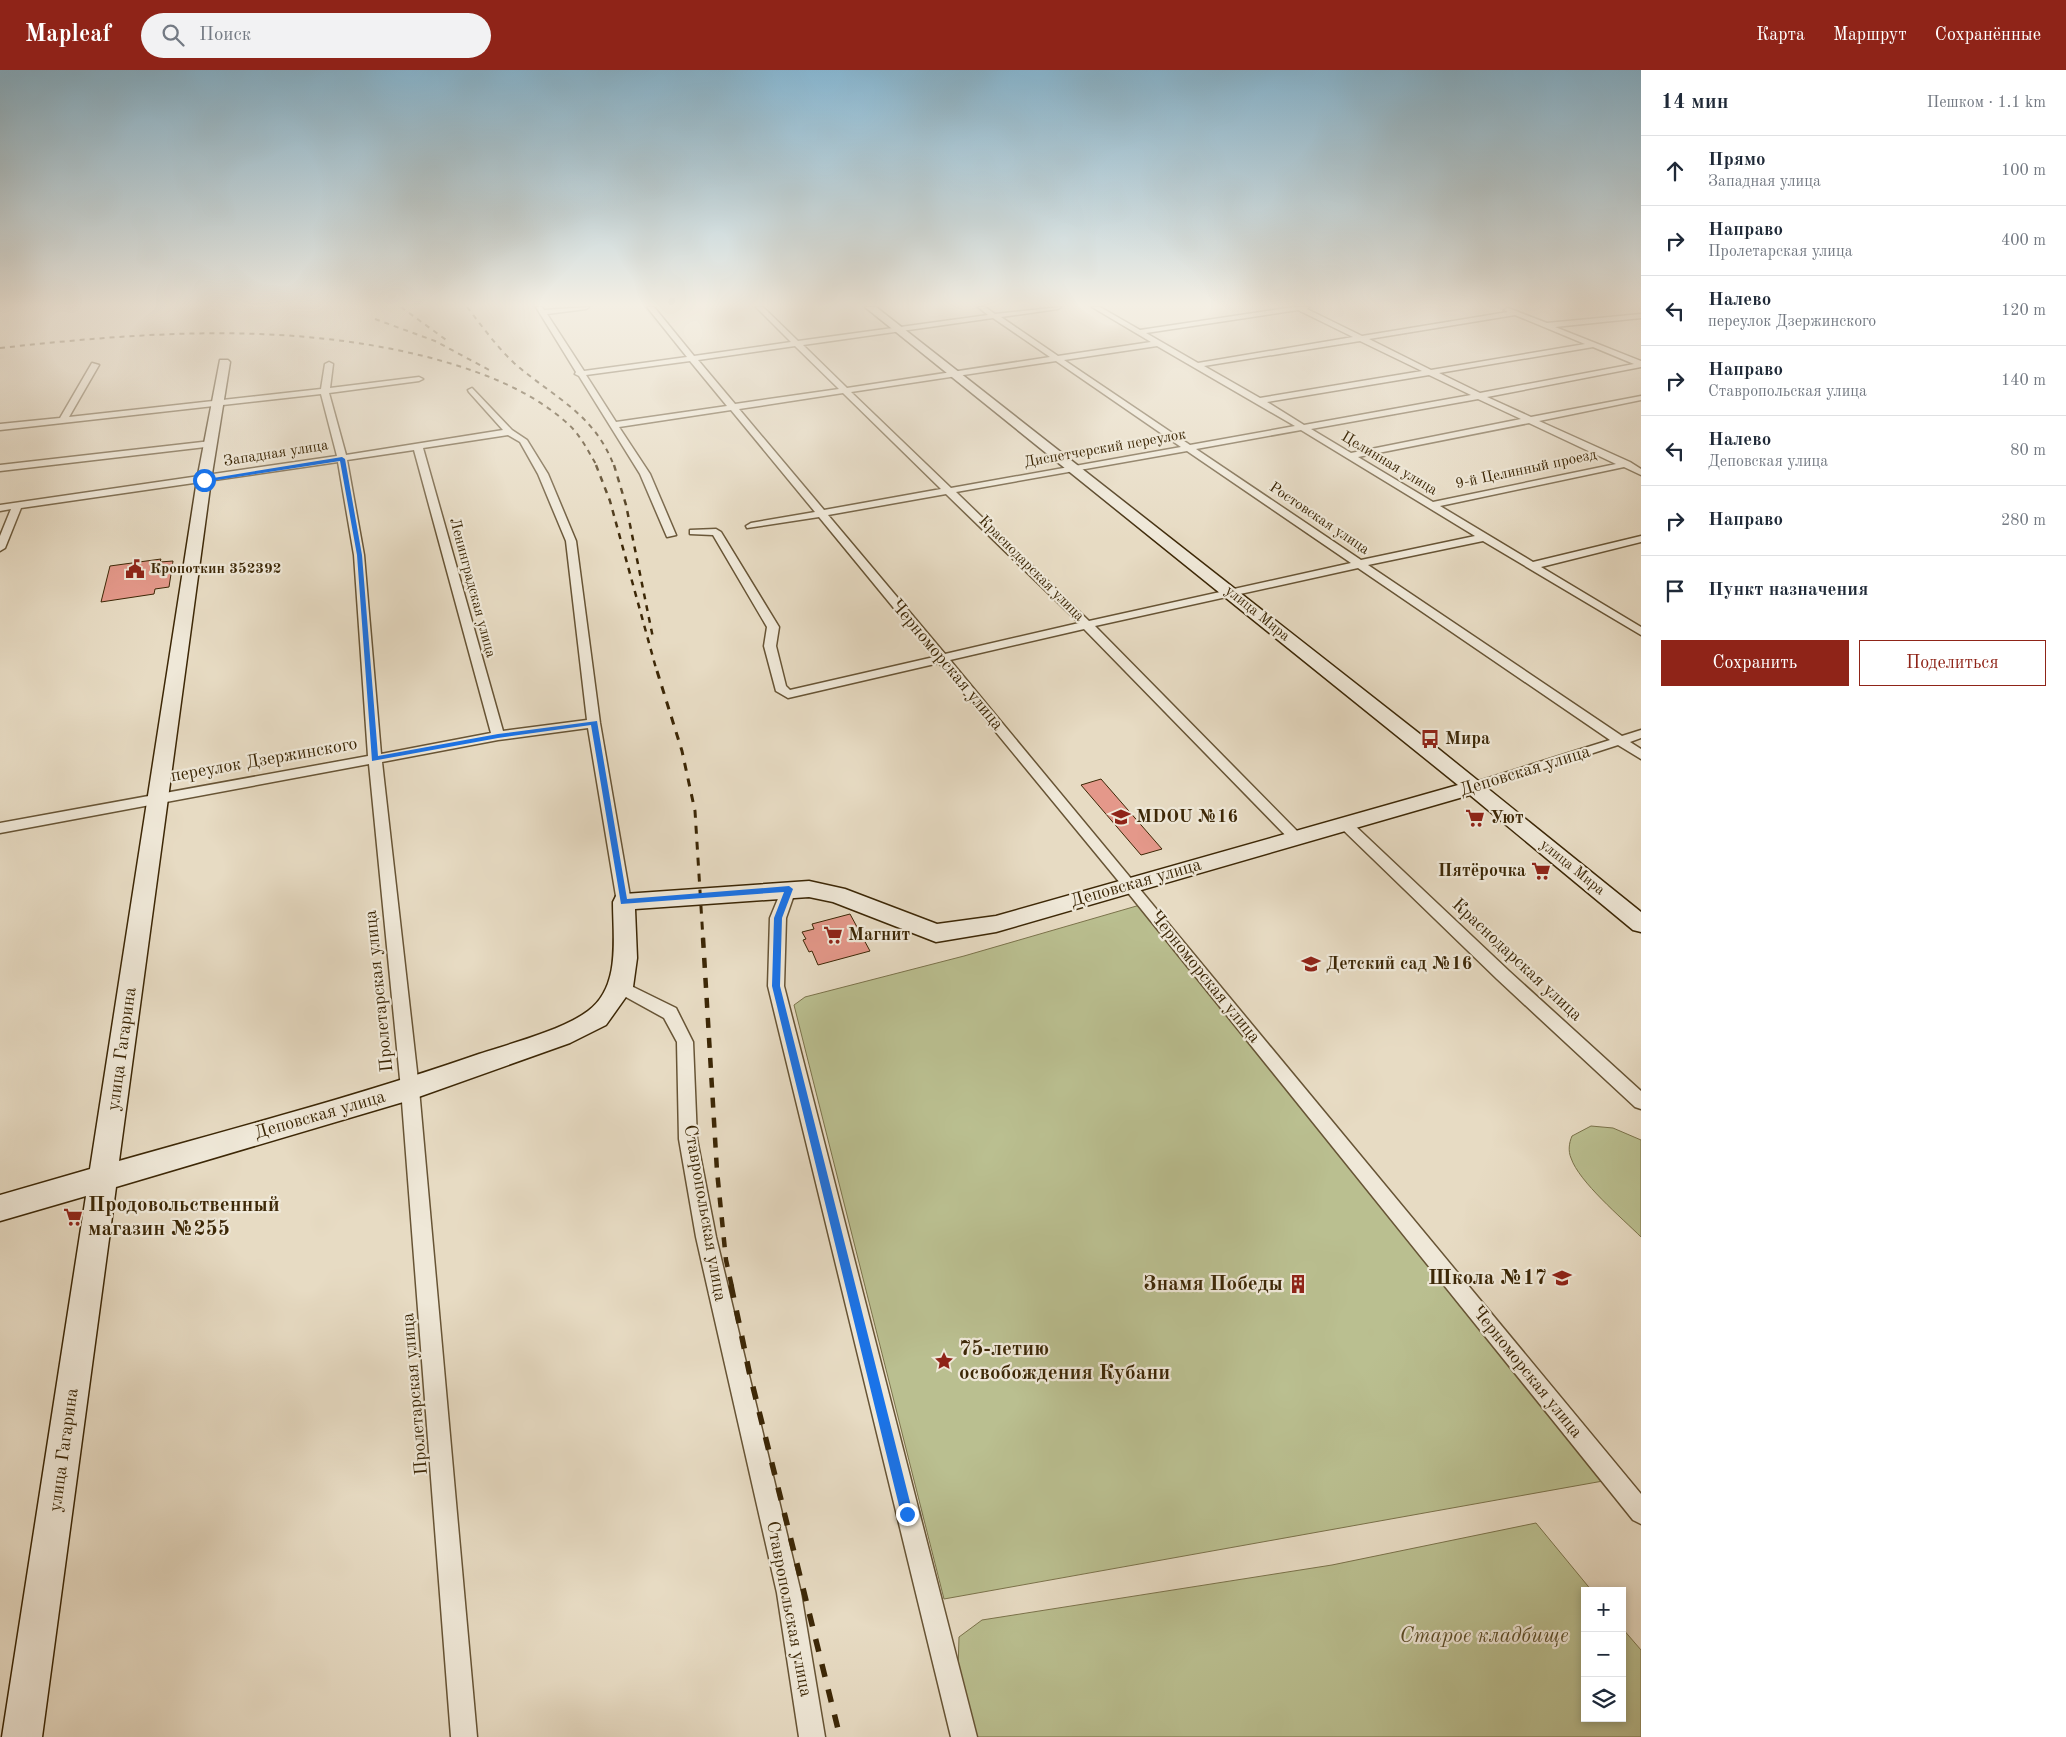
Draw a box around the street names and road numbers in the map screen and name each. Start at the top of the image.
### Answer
street label: Диспетчерский переулок [1023,427,1187,471]
street label: Целинная улица [1339,430,1440,499]
street label: Западная улица [223,438,330,470]
street label: 9-й Целинный проезд [1454,448,1599,492]
street label: Ростовская улица [1266,480,1372,558]
street label: Краснодарская улица [975,513,1087,625]
street label: Ленинградская улица [446,517,498,660]
street label: улица Мира [1222,584,1293,645]
street label: Черноморская улица [887,596,1007,734]
street label: переулок Дзержинского [169,735,359,785]
street label: Деповская улица [1458,743,1592,799]
street label: улица Мира [1537,838,1608,899]
street label: Деповская улица [1069,856,1204,910]
street label: Краснодарская улица [1448,895,1586,1025]
street label: Черноморская улица [1146,907,1264,1047]
street label: Пролетарская улица [362,909,396,1073]
street label: улица Гагарина [104,986,140,1112]
street label: Деповская улица [253,1088,388,1142]
street label: Ставропольская улица [681,1123,729,1303]
street label: Черноморская улица [1468,1302,1586,1442]
street label: Пролетарская улица [399,1312,431,1476]
street label: улица Гагарина [46,1387,82,1513]
street label: Ставропольская улица [763,1520,815,1699]

